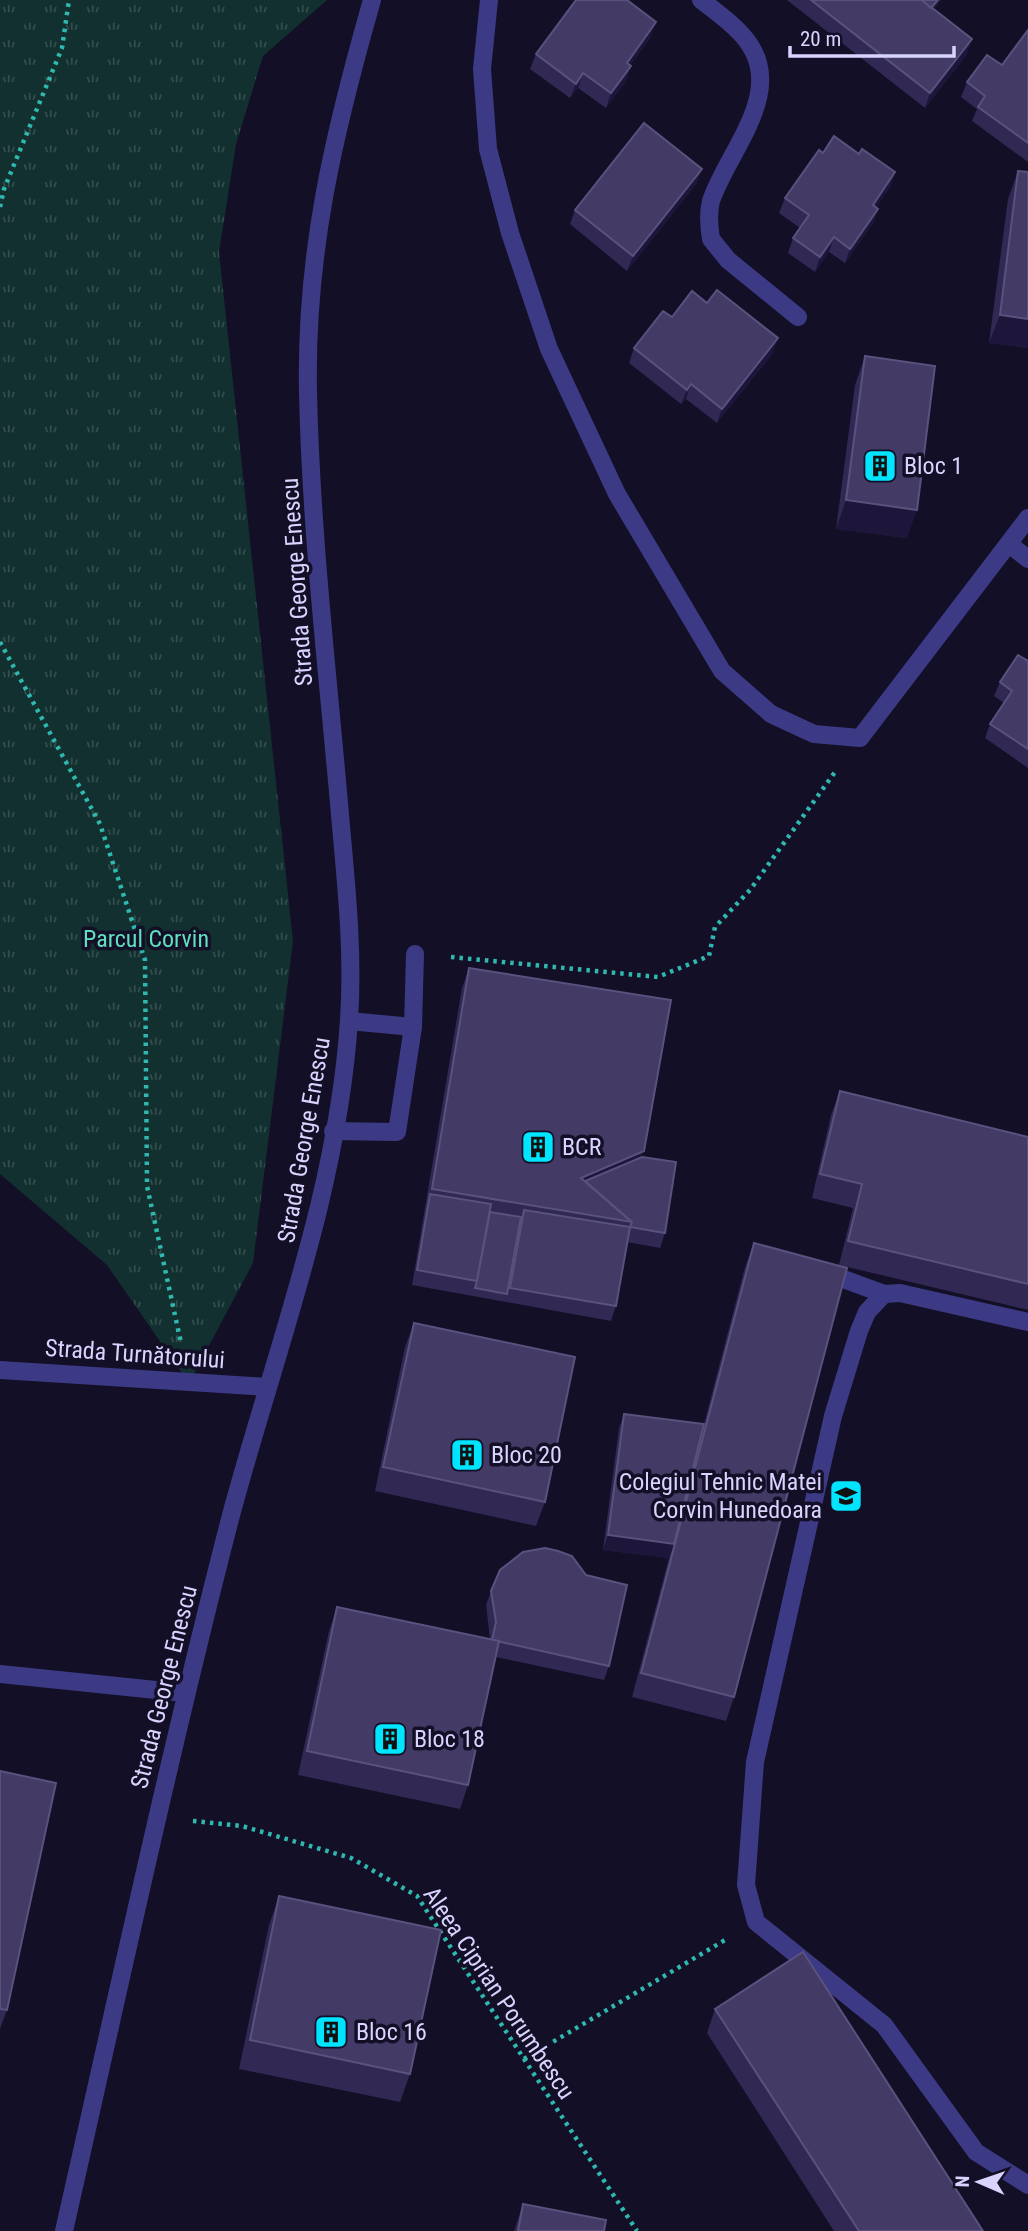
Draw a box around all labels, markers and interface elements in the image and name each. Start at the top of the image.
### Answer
scale bar [790,14,954,58]
text: 20 m [800,27,841,51]
building icon: Bloc 1 [861,447,899,485]
place label: Bloc 1 [904,452,963,480]
street label: Strada George Enescu [276,477,318,687]
park label: Parcul Corvin [83,925,209,953]
street label: Strada George Enescu [272,1035,336,1245]
building icon: BCR [519,1128,557,1166]
place label: BCR [562,1133,602,1161]
street label: Strada Turnătorului [44,1334,226,1374]
building icon: Bloc 20 [448,1436,486,1474]
place label: Bloc 20 [491,1441,562,1469]
place label: Colegiul Tehnic Matei Corvin Hunedoara [619,1468,822,1524]
school or university icon: Colegiul Tehnic Matei Corvin Hunedoara [827,1477,865,1515]
street label: Strada George Enescu [125,1583,203,1791]
building icon: Bloc 18 [371,1720,409,1758]
place label: Bloc 18 [414,1725,485,1753]
street label: Aleea Ciprian Porumbescu [417,1881,581,2105]
building icon: Bloc 16 [312,2013,350,2051]
place label: Bloc 16 [356,2018,427,2046]
north arrow [944,2147,1014,2217]
text: N [951,2175,974,2188]

